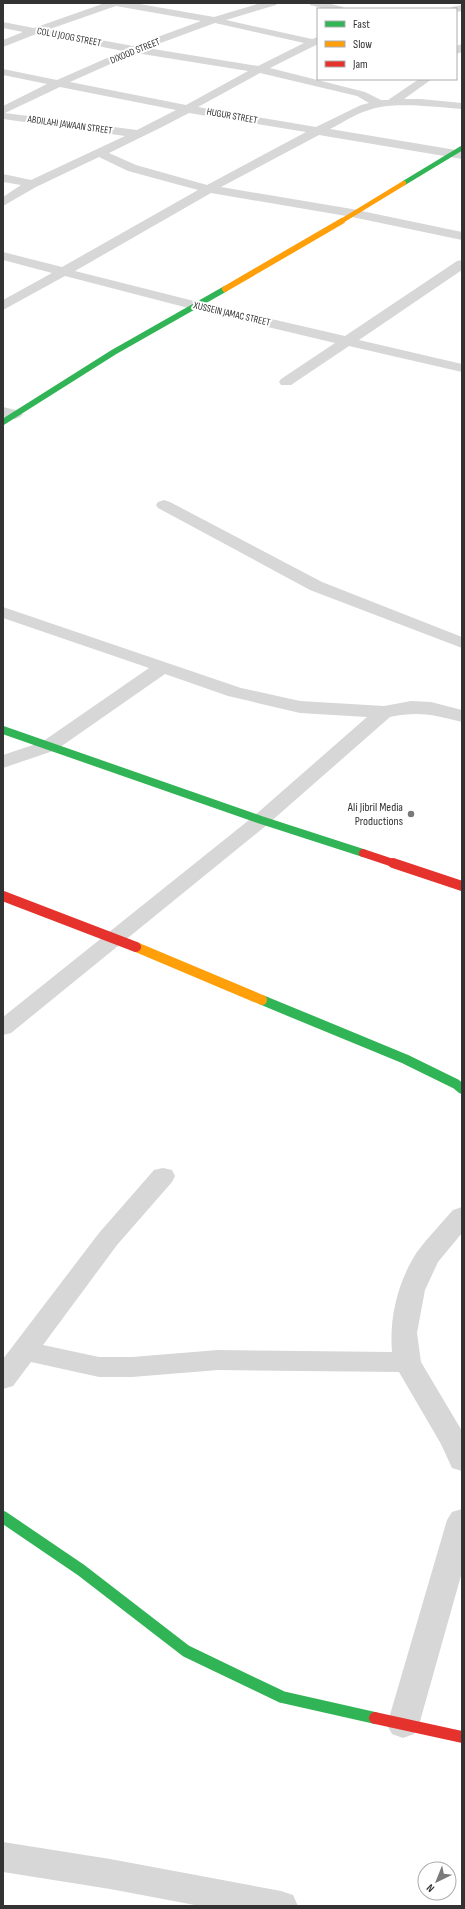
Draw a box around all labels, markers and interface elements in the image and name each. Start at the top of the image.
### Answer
legend [317,8,457,80]
text: Fast [353,17,370,32]
street label: COL U JOOG STREET [36,25,102,49]
street label: DIXOOD STREET [108,36,162,66]
text: Slow [353,37,372,52]
text: Jam [352,57,368,72]
street label: HUGUR STREET [206,106,258,126]
street label: ABDILAHI JAWAAN STREET [26,113,113,137]
street label: XUSSEIN JAMAC STREET [191,299,272,329]
place label: Ali Jibril Media Productions [347,800,403,829]
marker: Ali Jibril Media Productions [406,809,416,819]
north arrow [417,1861,457,1901]
text: N [424,1881,437,1895]

